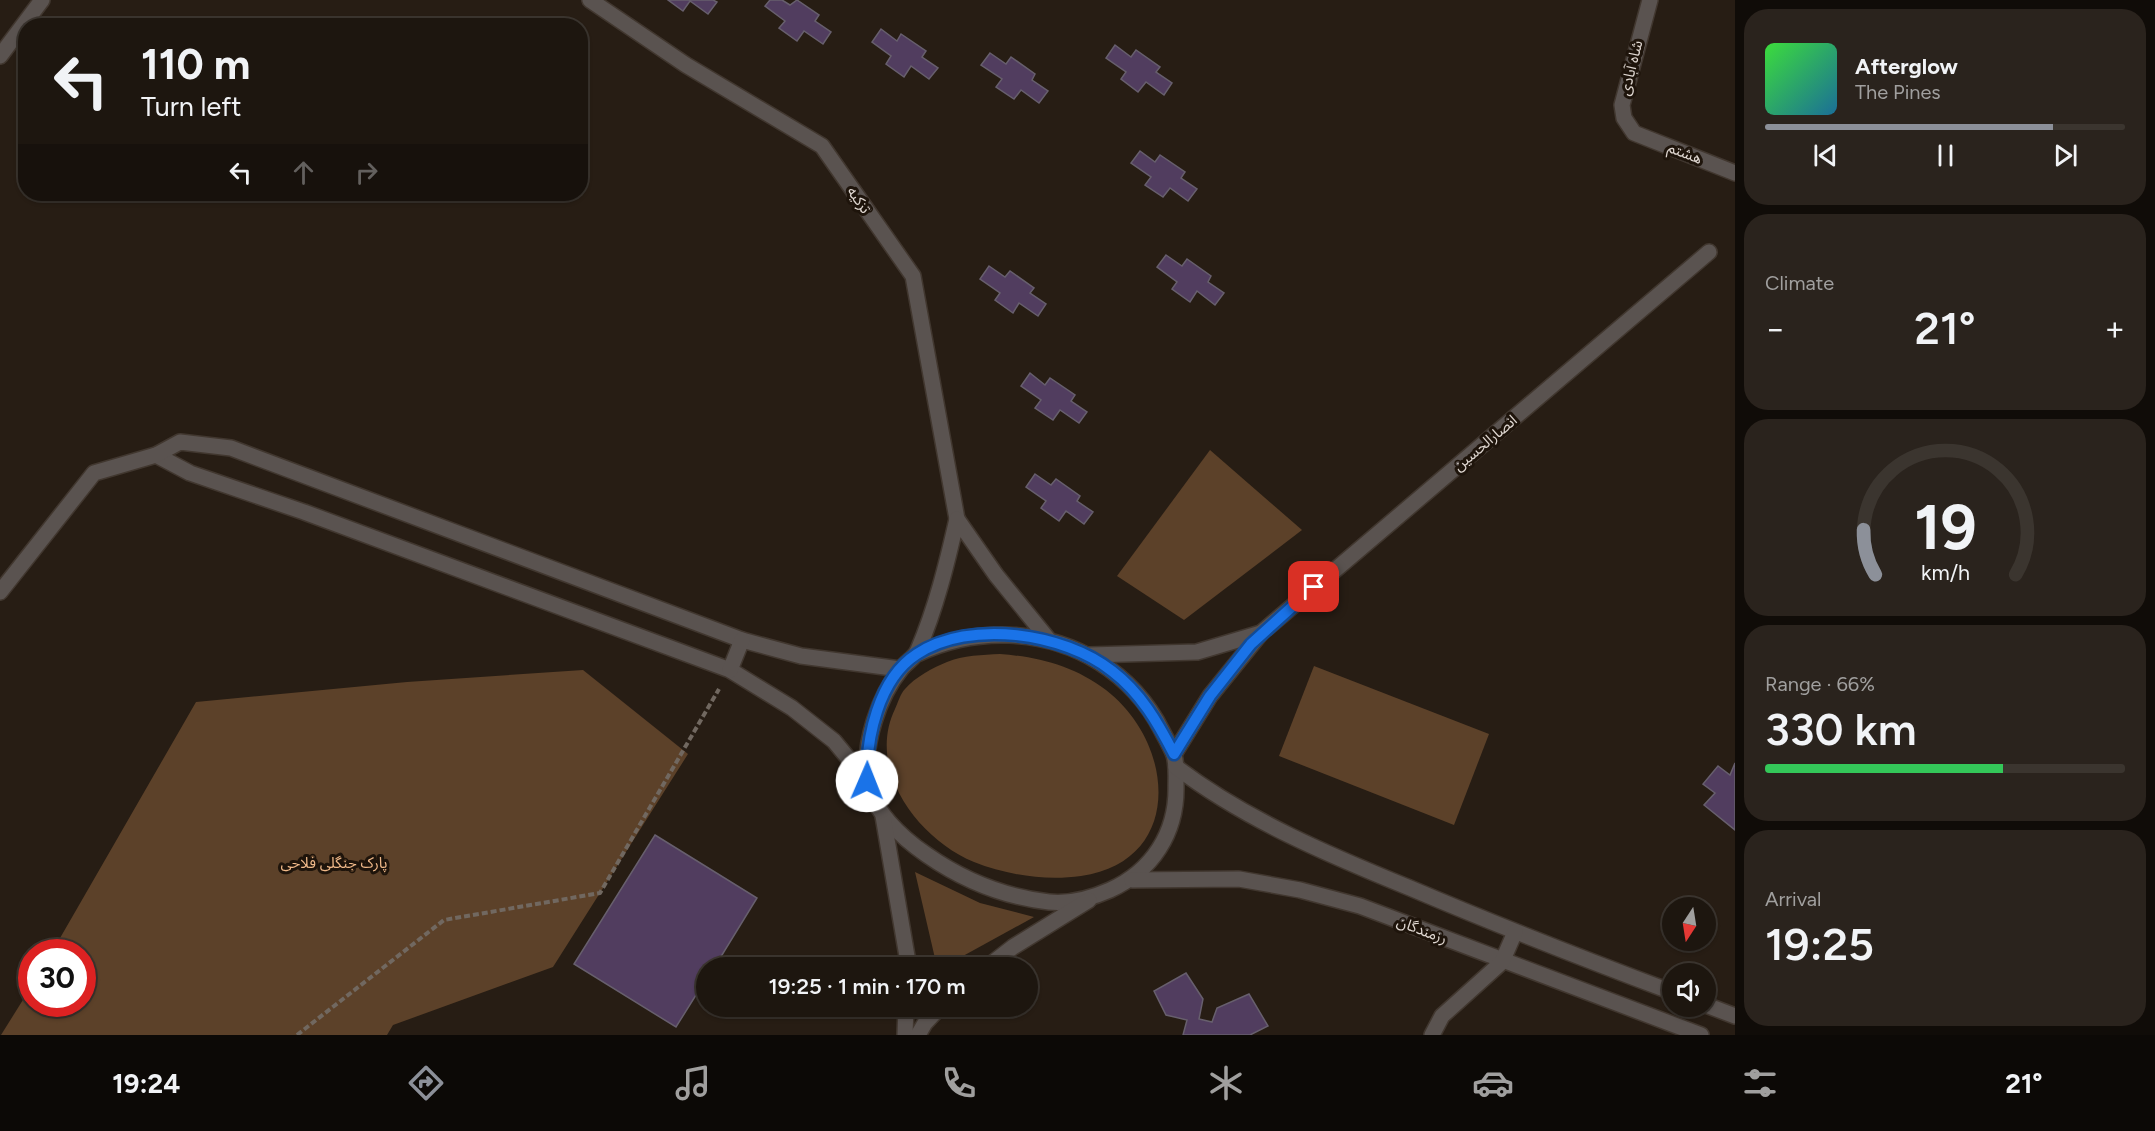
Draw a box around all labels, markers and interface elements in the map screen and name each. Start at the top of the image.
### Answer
street label: شاه آبادی [1615,38,1647,98]
text: 110 m [141,39,250,90]
icon: left [42,42,120,120]
text: Afterglow [1855,53,1958,80]
text: The Pines [1855,80,1941,104]
text: Turn left [141,90,241,123]
street label: هشتم [1665,138,1705,170]
icon: previous [1809,139,1842,172]
icon: pause [1929,139,1962,172]
icon: next [2049,139,2082,172]
icon: left [224,156,257,189]
icon: ahead [287,156,320,189]
icon: right [350,156,383,189]
street label: تزکیه [843,183,875,217]
text: Climate [1765,271,1834,295]
text: 21° [1914,301,1976,355]
text: − [1765,309,1786,348]
text: + [2104,309,2125,348]
street label: انصارالحسین [1449,411,1521,475]
text: 19 [1914,490,1976,565]
text: km/h [1921,560,1969,585]
pin [1288,561,1339,612]
icon: arrive [1297,570,1330,603]
text: Range · 66% [1765,672,1875,696]
text: 330 km [1765,702,1917,756]
position arrow [835,749,899,813]
park label: پارک جنگلی فلاحی [280,854,388,873]
text: Arrival [1765,887,1821,911]
north arrow [1662,897,1716,951]
map controls [1662,897,1716,1017]
street label: رزمندگان [1394,912,1450,948]
text: 19:25 [1765,917,1874,971]
speed limit sign: 30 [18,939,96,1017]
button: sound [1662,963,1716,1017]
text: 19:25 · 1 min · 170 m [768,973,966,1000]
icon: directions [405,1062,447,1104]
icon: music [672,1062,714,1104]
icon: phone [938,1062,980,1104]
icon: climate [1205,1062,1247,1104]
icon: car [1472,1062,1514,1104]
icon: filters [1739,1062,1781,1104]
text: 19:24 [112,1067,180,1100]
text: 21° [2005,1067,2043,1100]

